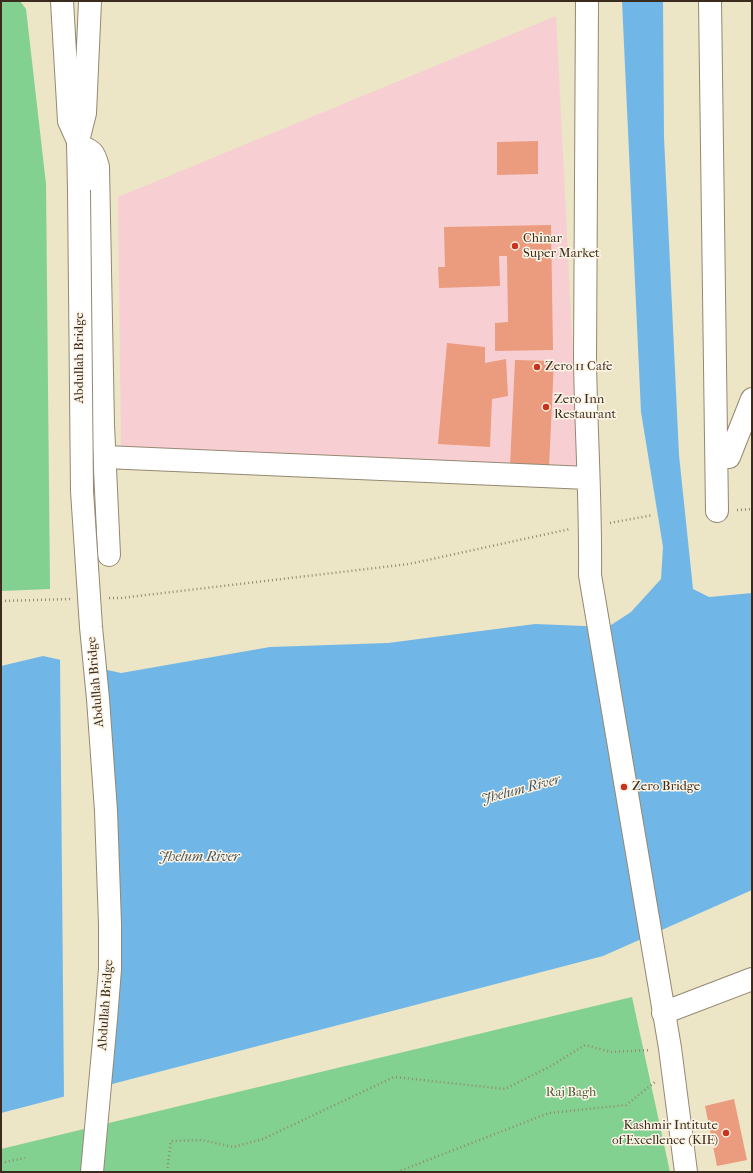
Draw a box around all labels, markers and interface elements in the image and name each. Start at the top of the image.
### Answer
place label: Chinar Super Market [523,231,600,262]
marker: Chinar Super Market [510,241,520,251]
street label: Abdullah Bridge [72,312,88,404]
place label: Zero 11 Cafe [545,359,612,375]
marker: Zero 11 Cafe [532,362,542,372]
place label: Zero Inn Restaurant [554,392,616,423]
marker: Zero Inn Restaurant [541,402,551,412]
street label: Abdullah Bridge [84,636,108,728]
water label: Jhelum River [480,771,562,809]
place label: Zero Bridge [632,779,700,795]
marker: Zero Bridge [619,782,629,792]
water label: Jhelum River [158,850,240,866]
street label: Abdullah Bridge [95,959,117,1051]
park label: Raj Bagh [546,1085,596,1101]
place label: Kashmir Intitute of Excellence (KIE) [612,1118,718,1149]
marker: Kashmir Intitute of Excellence (KIE) [721,1128,731,1138]

